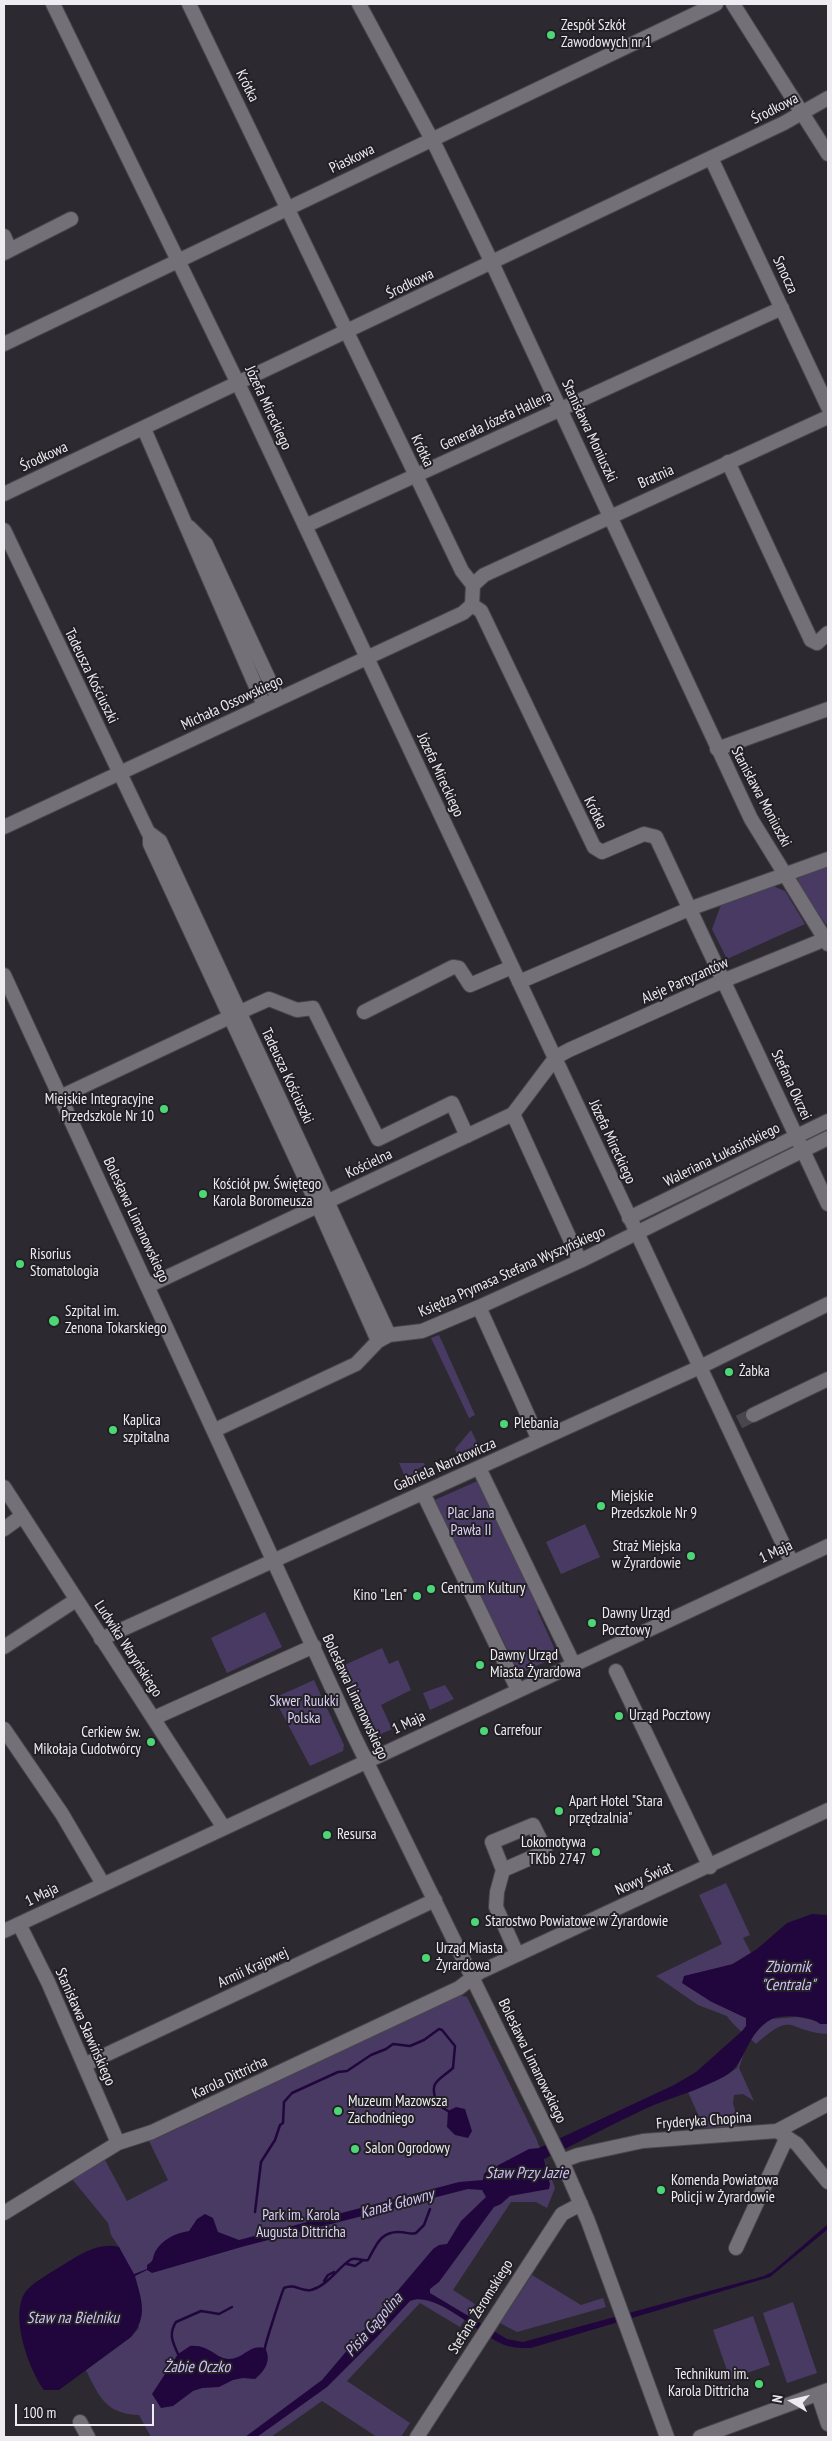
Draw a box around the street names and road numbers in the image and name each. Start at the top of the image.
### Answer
street label: Krótka [232,67,262,105]
street label: Środkowa [748,90,802,128]
street label: Piaskowa [327,140,377,178]
street label: Smocza [769,253,801,297]
street label: Środkowa [383,265,437,303]
street label: Józefa Mireckiego [241,363,295,453]
street label: Stanisława Moniuszki [557,377,621,485]
street label: Generała Józefa Hallera [437,387,555,455]
street label: Krótka [407,432,437,470]
street label: Środkowa [17,438,71,476]
street label: Bratnia [635,461,677,493]
street label: Tadeusza Kościuszki [60,626,122,726]
street label: Michała Ossowskiego [178,672,286,734]
street label: Józefa Mireckiego [413,730,467,820]
street label: Stanisława Moniuszki [727,744,795,850]
street label: Krótka [580,794,610,832]
street label: Aleje Partyzantów [639,954,731,1008]
street label: Tadeusza Kościuszki [257,1025,317,1127]
street label: Stefana Okrzei [767,1047,815,1123]
street label: Józefa Mireckiego [585,1097,639,1187]
street label: Waleriana Łukasińskiego [661,1119,783,1191]
street label: Kościelna [343,1145,395,1183]
street label: Bolesława Limanowskiego [99,1155,173,1285]
street label: Księdza Prymasa Stefana Wyszyńskiego [416,1223,608,1321]
street label: Gabriela Narutowicza [391,1434,499,1496]
street label: 1 Maja [756,1537,796,1567]
street label: Ludwika Waryńskiego [90,1597,166,1701]
street label: Bolesława Limanowskiego [318,1632,392,1762]
street label: 1 Maja [389,1708,429,1738]
street label: Nowy Świat [613,1858,675,1900]
street label: 1 Maja [22,1879,62,1911]
street label: Armii Krajowej [215,1944,291,1992]
street label: Stanisława Sławińskiego [51,1965,119,2089]
street label: Bolesława Limanowskiego [494,1996,570,2126]
street label: Karola Dittricha [189,2053,271,2103]
street label: Fryderyka Chopina [656,2109,752,2133]
street label: Stefana Żeromskiego [445,2256,517,2358]

